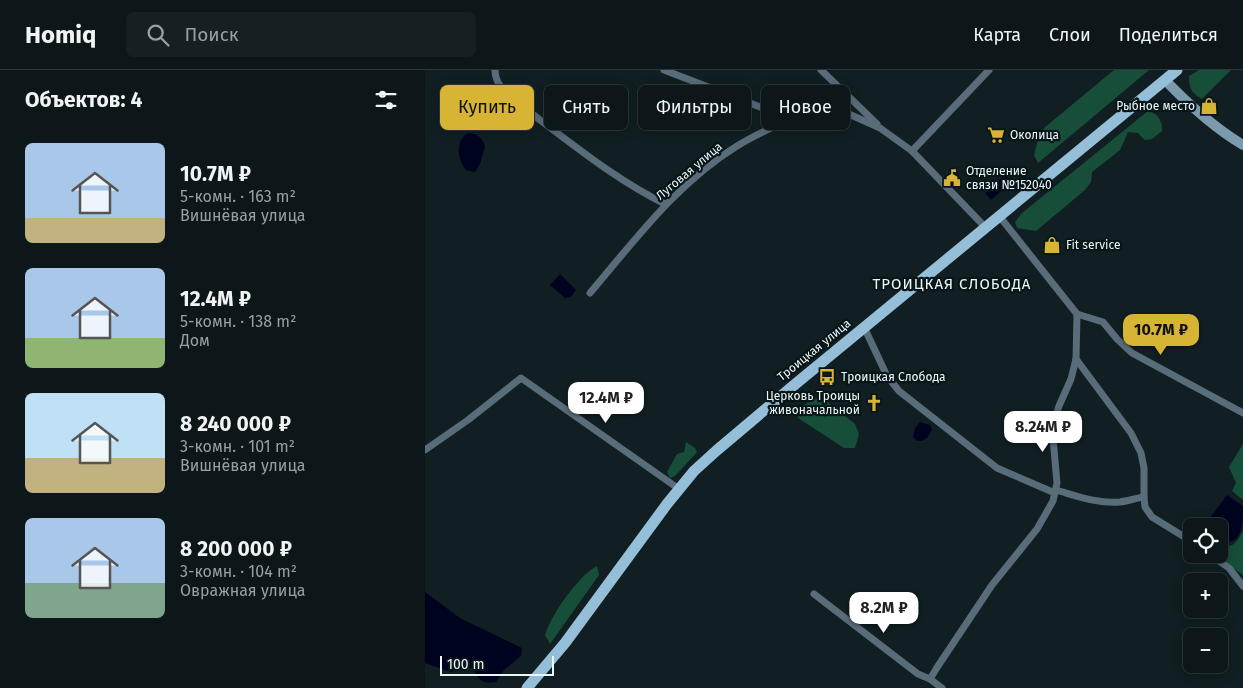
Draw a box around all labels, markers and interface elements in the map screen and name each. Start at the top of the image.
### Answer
search box [126,12,476,57]
text: Homiq [25,21,96,49]
icon: search [144,21,172,49]
text: Поиск [184,23,239,46]
text: Карта [973,24,1021,46]
text: Слои [1049,24,1091,46]
text: Поделиться [1119,24,1218,46]
chip: Купить [440,85,534,130]
chip: Снять [544,85,628,130]
chip: Фильтры [638,85,751,130]
chip: Новое [761,85,850,130]
icon: filters [372,86,400,114]
text: Объектов: 4 [25,87,142,113]
shop icon: Рыбное место [1199,96,1219,116]
place label: Рыбное место [1116,99,1195,113]
supermarket icon: Околица [986,125,1006,145]
place label: Околица [1010,128,1059,142]
street label: Луговая улица [653,139,725,203]
text: 10.7M ₽ [180,161,251,187]
icon: home [65,163,125,223]
place label: Отделение связи №152040 [966,164,1052,192]
public building icon: Отделение связи №152040 [942,168,962,188]
text: 5-комн. · 163 m² [180,187,296,206]
text: Вишнёвая улица [180,206,305,225]
shop icon: Fit service [1042,235,1062,255]
place label: Fit service [1066,238,1120,252]
district label: ТРОИЦКАЯ СЛОБОДА [873,275,1031,293]
text: 12.4M ₽ [180,286,251,312]
icon: home [65,288,125,348]
text: 5-комн. · 138 m² [180,312,296,331]
pin: 10.7M ₽ [1115,314,1207,356]
street label: Троицкая улица [774,316,854,384]
text: 10.7M ₽ [1134,320,1188,339]
text: Дом [180,331,210,350]
bus stop icon: Троицкая Слобода [817,367,837,387]
place label: Троицкая Слобода [841,370,946,384]
pin: 12.4M ₽ [560,382,652,424]
text: 12.4M ₽ [579,388,633,407]
place label: Церковь Троицы живоначальной [766,389,860,417]
church icon: Церковь Троицы живоначальной [864,393,884,413]
pin: 8.24M ₽ [997,410,1089,453]
text: 8 240 000 ₽ [180,411,291,437]
icon: home [65,413,125,473]
text: 8.24M ₽ [1015,417,1071,436]
text: 3-комн. · 101 m² [180,437,295,456]
text: Вишнёвая улица [180,456,305,475]
map controls [1183,518,1228,673]
button: locate [1183,518,1228,563]
text: 8 200 000 ₽ [180,536,292,562]
icon: home [65,538,125,598]
text: 3-комн. · 104 m² [180,562,297,581]
button: + [1183,573,1228,618]
text: Овражная улица [180,581,305,600]
pin: 8.2M ₽ [843,592,925,634]
text: 8.2M ₽ [860,598,908,617]
button: − [1183,628,1228,673]
scale bar [440,653,554,676]
text: 100 m [447,656,484,673]

